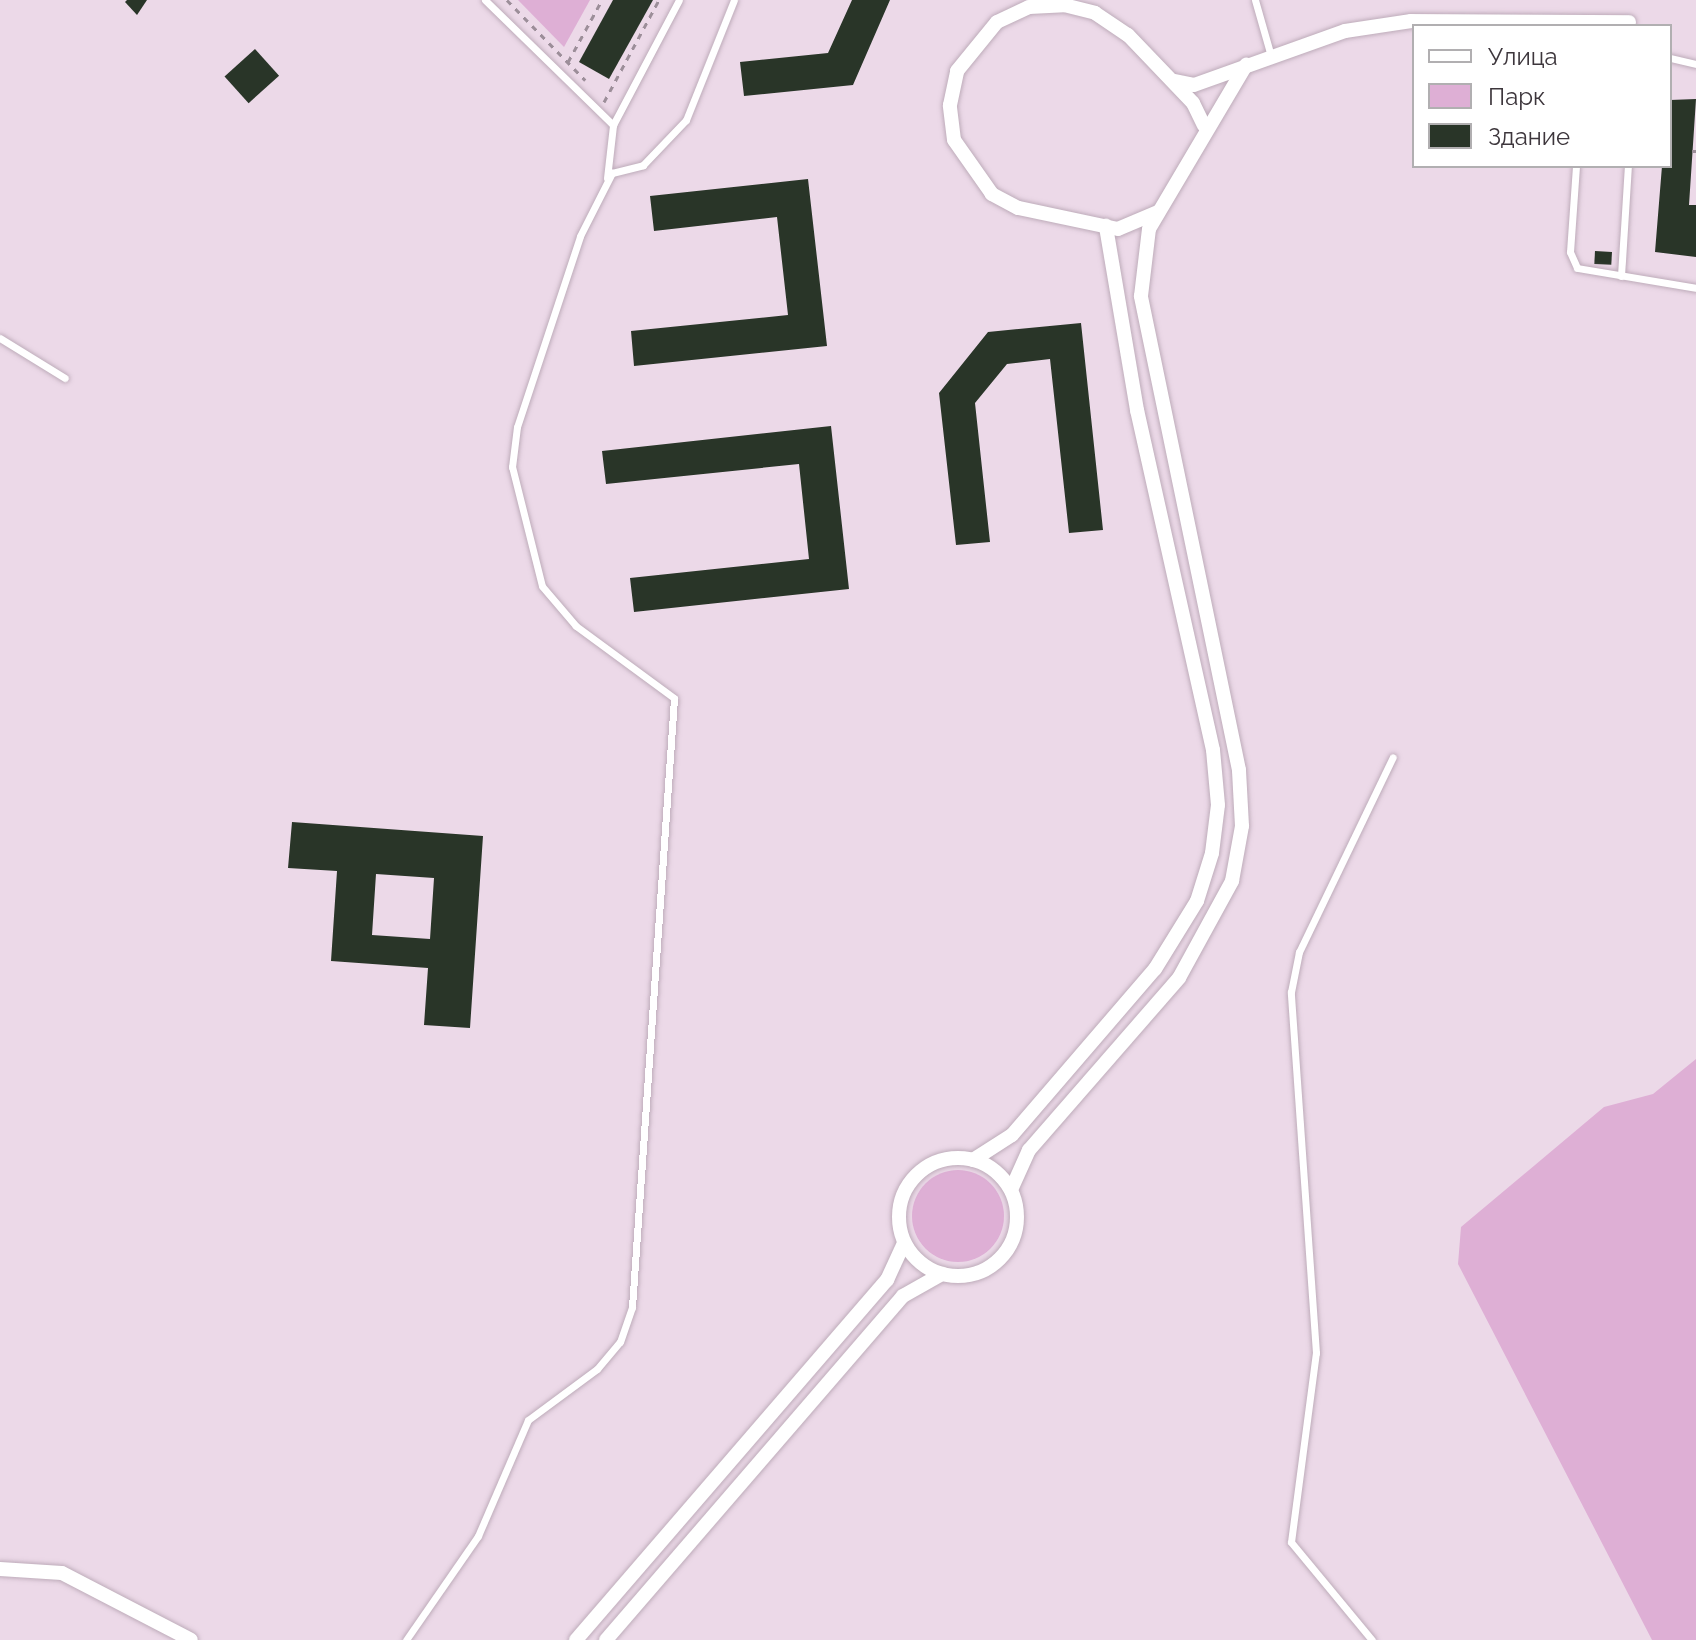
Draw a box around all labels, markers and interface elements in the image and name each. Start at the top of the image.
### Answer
legend [1412,24,1672,168]
text: Улица [1488,42,1558,71]
text: Парк [1488,82,1546,111]
text: Здание [1488,122,1570,151]

